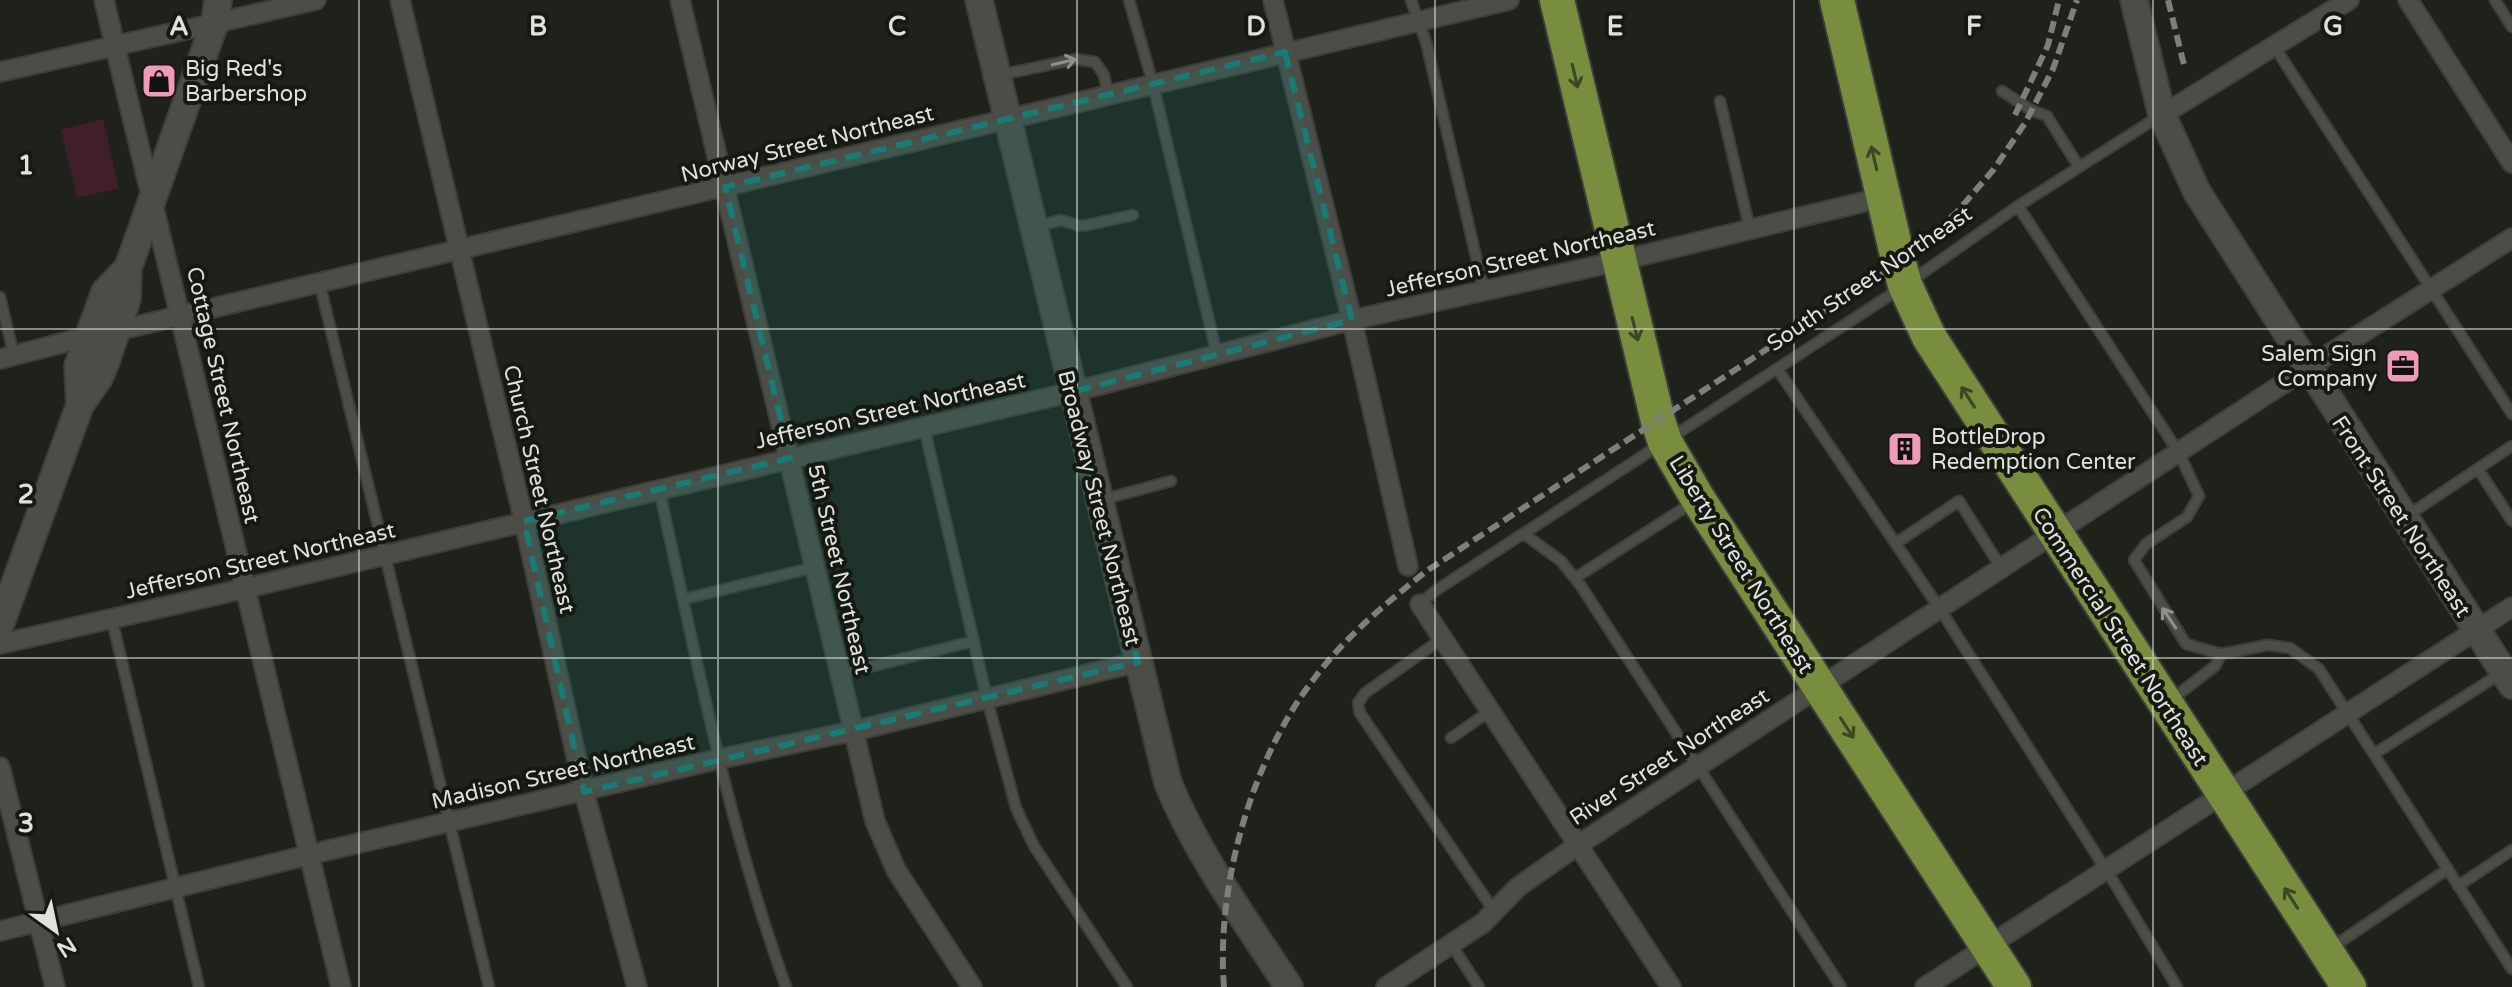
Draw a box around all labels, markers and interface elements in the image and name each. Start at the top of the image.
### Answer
text: A [169,11,189,42]
text: B [529,11,547,42]
text: C [888,11,906,42]
text: D [1246,11,1266,42]
text: E [1607,11,1623,42]
text: F [1966,11,1982,42]
text: G [2323,11,2343,42]
one-way arrow [1050,54,1076,69]
place label: Big Red's Barbershop [185,56,307,107]
shop icon: Big Red's Barbershop [140,62,178,100]
one-way arrow [1568,63,1583,88]
street label: Norway Street Northeast [678,100,936,188]
one-way arrow [1866,145,1881,171]
text: 1 [18,150,34,181]
street label: South Street Northeast [1762,201,1977,357]
street label: Jefferson Street Northeast [1383,215,1658,303]
street label: Cottage Street Northeast [181,264,265,526]
one-way arrow [1629,315,1644,341]
place label: Salem Sign Company [2261,341,2377,392]
office icon: Salem Sign Company [2384,347,2422,385]
street label: Church Street Northeast [498,362,580,616]
street label: Jefferson Street Northeast [753,367,1028,455]
street label: Broadway Street Northeast [1052,368,1146,649]
one-way arrow [1959,387,1976,409]
street label: Front Street Northeast [2326,411,2476,622]
place label: BottleDrop Redemption Center [1931,424,2136,475]
building icon: BottleDrop Redemption Center [1886,430,1924,468]
street label: Liberty Street Northeast [1663,451,1819,678]
street label: 5th Street Northeast [802,462,876,677]
text: 2 [18,479,34,510]
street label: Commercial Street Northeast [2027,502,2214,771]
street label: Jefferson Street Northeast [123,517,398,605]
one-way arrow [2161,607,2177,629]
street label: River Street Northeast [1565,683,1774,831]
one-way arrow [1839,716,1855,739]
street label: Madison Street Northeast [429,729,697,815]
text: 3 [18,808,34,839]
one-way arrow [2282,888,2299,910]
north arrow [16,891,96,971]
text: N [52,931,81,963]

